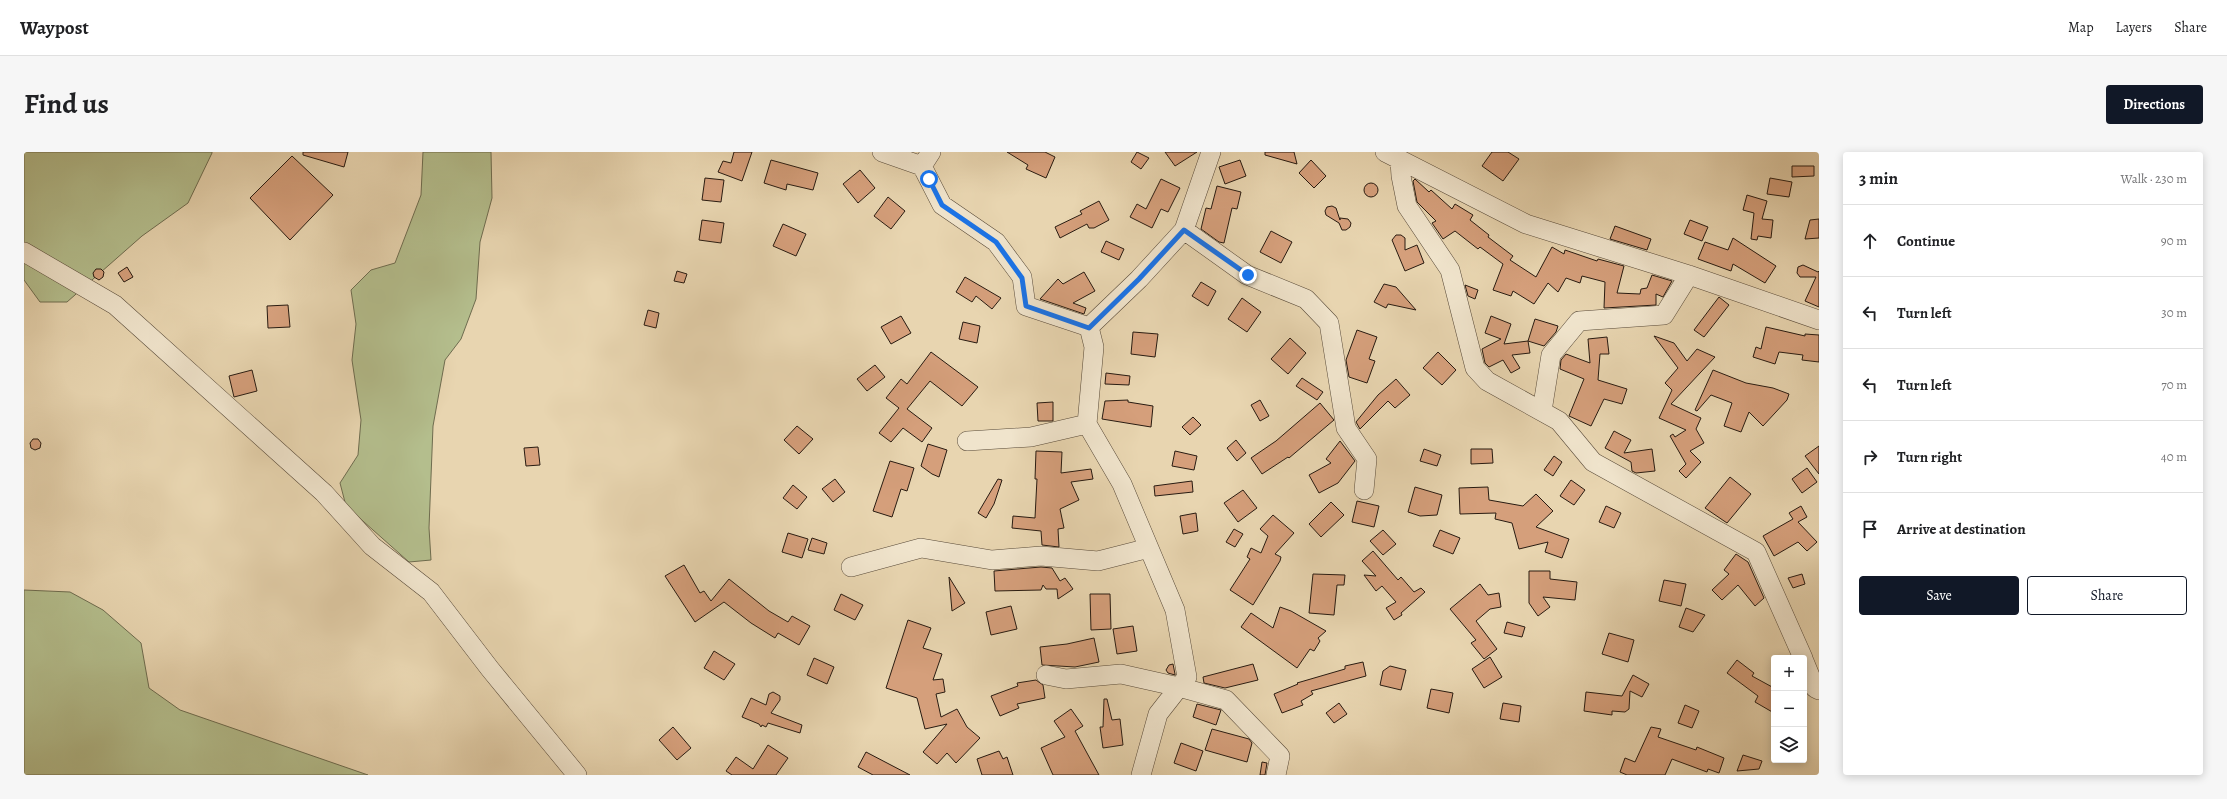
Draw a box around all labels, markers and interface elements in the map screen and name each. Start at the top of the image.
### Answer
text: Waypost [20,15,89,41]
text: Map [2068,18,2094,37]
text: Layers [2116,18,2152,37]
text: Share [2174,18,2207,37]
text: Find us [24,85,109,123]
button: Directions [2106,85,2203,124]
text: 3 min [1859,167,1898,190]
route start [920,170,938,188]
text: Walk · 230 m [2121,170,2187,187]
icon: ahead [1859,230,1881,252]
text: Continue [1897,231,1955,251]
text: 90 m [2161,232,2187,249]
route end [1239,266,1257,284]
icon: left [1859,302,1881,324]
text: Turn left [1897,303,1952,323]
text: 30 m [2161,304,2187,321]
icon: left [1859,374,1881,396]
text: Turn left [1897,375,1952,395]
text: 70 m [2161,376,2187,393]
icon: right [1859,446,1881,468]
text: Turn right [1897,447,1962,467]
text: 40 m [2161,448,2187,465]
icon: arrive [1859,518,1881,540]
text: Arrive at destination [1897,519,2026,539]
button: Save [1859,576,2019,615]
button: Share [2027,576,2187,615]
map controls [1771,655,1807,763]
button: + [1771,655,1807,691]
button: − [1771,691,1807,727]
button: layers [1771,727,1807,763]

